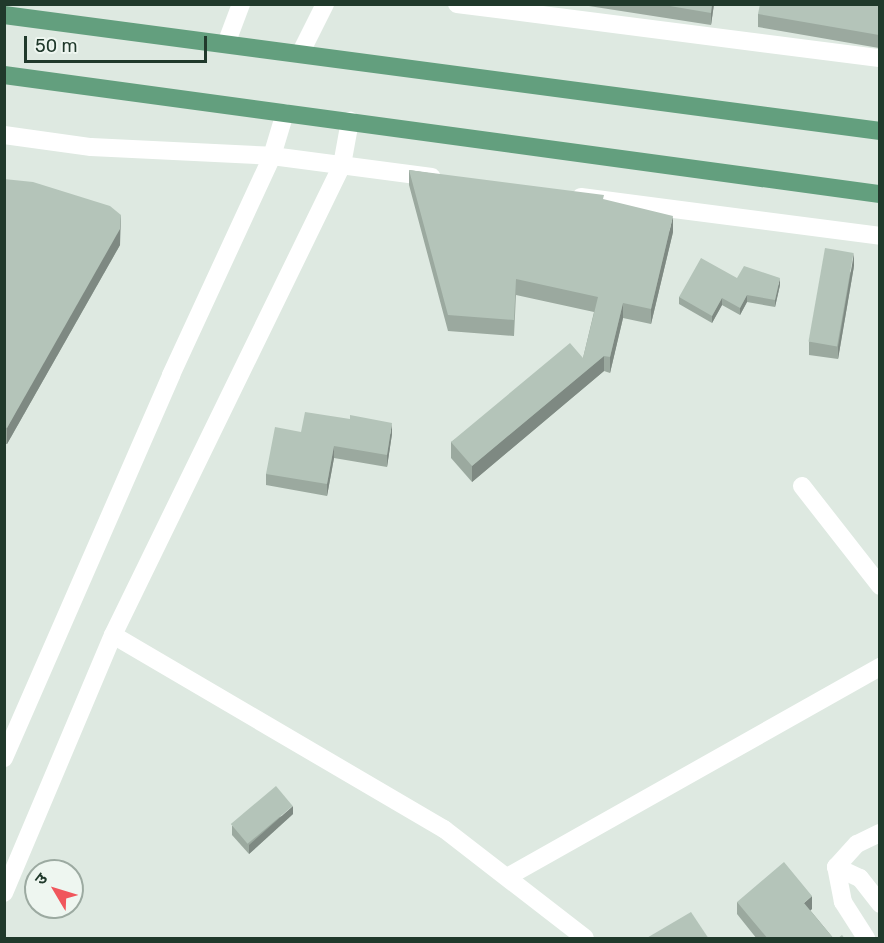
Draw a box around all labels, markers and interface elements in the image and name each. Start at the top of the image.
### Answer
scale bar [27,24,210,62]
text: 50 m [35,35,78,57]
north arrow [24,859,84,919]
text: उ [31,869,51,888]

